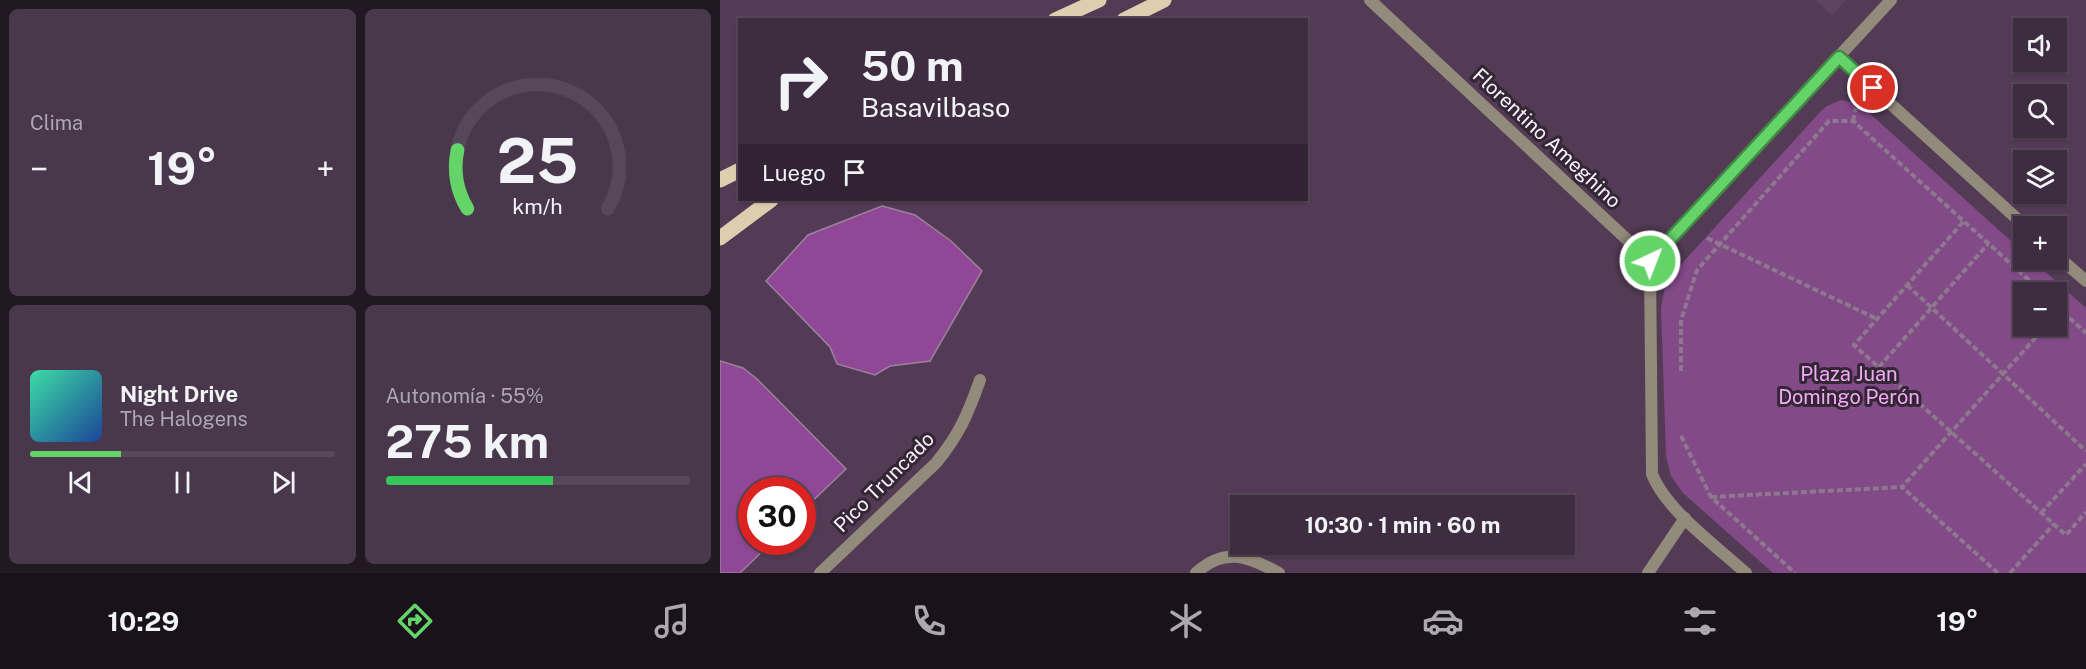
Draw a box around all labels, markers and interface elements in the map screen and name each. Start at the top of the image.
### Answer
map controls [2013,18,2067,336]
button: sound [2013,18,2067,72]
text: 50 m [861,41,964,90]
icon: right [762,42,840,120]
pin [1847,62,1898,113]
street label: Florentino Ameghino [1468,63,1626,213]
icon: arrive [1856,71,1889,104]
button: search [2013,84,2067,138]
text: Basavilbaso [861,91,1010,123]
text: Clima [30,111,83,135]
text: 25 [497,124,579,197]
text: 19° [147,142,217,195]
text: − [30,150,48,188]
text: + [316,150,335,188]
button: layers [2013,150,2067,204]
icon: arrive [838,156,871,189]
text: Luego [762,160,826,186]
text: km/h [513,195,563,220]
button: + [2013,216,2067,270]
position arrow [1618,229,1682,293]
button: − [2013,282,2067,336]
park label: Plaza Juan Domingo Perón [1778,362,1920,409]
text: Night Drive [120,381,238,407]
text: Autonomía · 55% [386,384,544,408]
text: The Halogens [120,407,248,431]
text: 275 km [386,415,549,468]
street label: Pico Truncado [829,427,939,537]
icon: previous [64,466,97,499]
icon: pause [166,466,199,499]
icon: next [267,466,300,499]
speed limit sign: 30 [738,477,816,555]
text: 10:30 · 1 min · 60 m [1305,512,1500,538]
icon: directions [394,600,436,642]
icon: music [651,600,693,642]
icon: phone [908,600,950,642]
icon: climate [1165,600,1207,642]
icon: car [1422,600,1464,642]
icon: filters [1679,600,1721,642]
text: 10:29 [108,605,179,637]
text: 19° [1936,605,1978,637]

